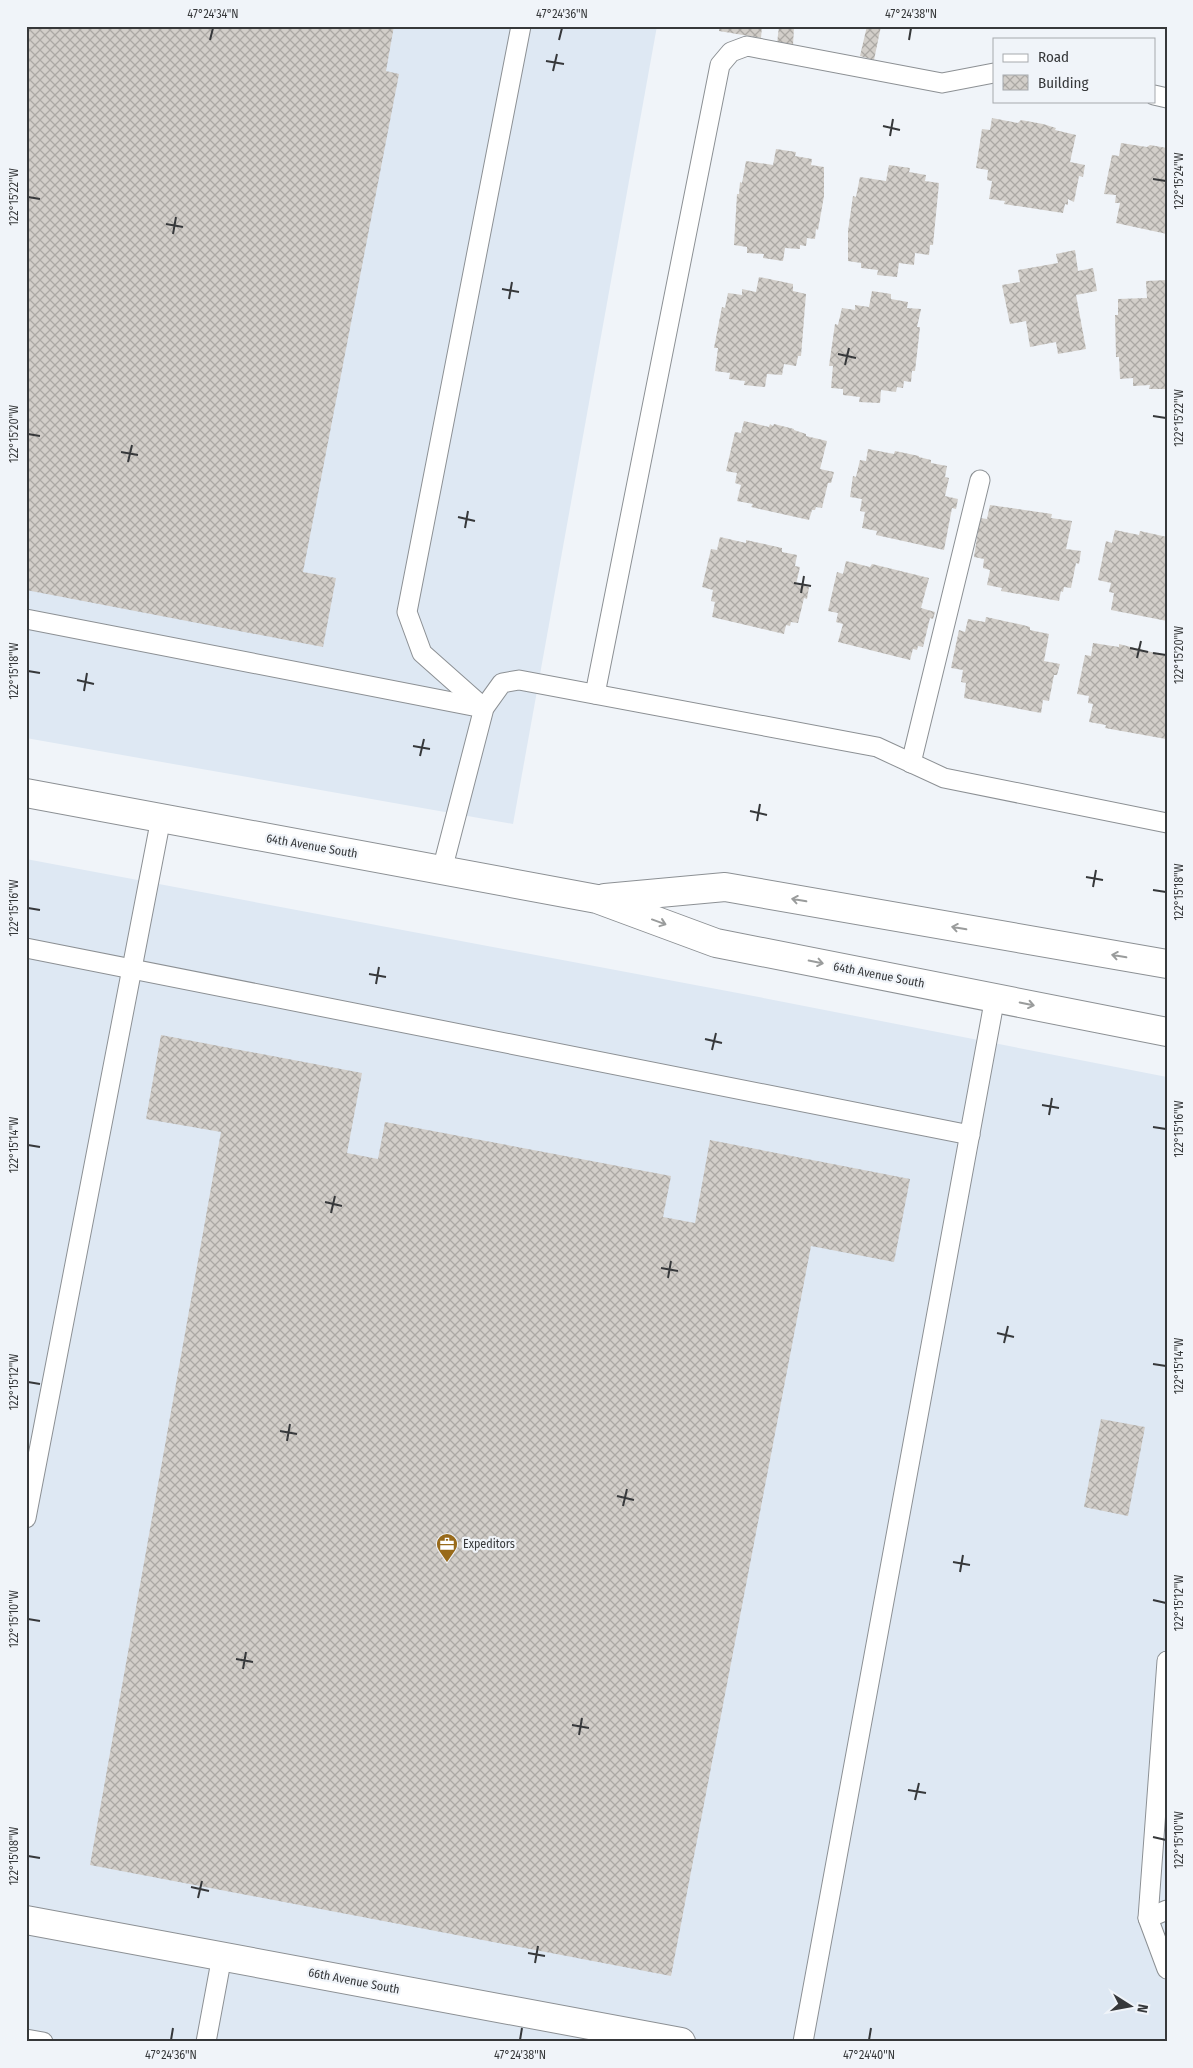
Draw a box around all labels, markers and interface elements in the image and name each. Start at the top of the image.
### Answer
text: 47°24'34"N [187,7,239,21]
text: 47°24'36"N [536,7,588,21]
text: 47°24'38"N [885,7,937,21]
legend [993,38,1156,102]
text: Road [1038,48,1069,66]
text: Building [1038,74,1089,92]
text: 122°15'24"W [1172,153,1186,209]
text: 122°15'22"W [7,168,21,226]
text: 122°15'22"W [1172,389,1186,447]
text: 122°15'20"W [7,405,21,463]
text: 122°15'20"W [1172,626,1186,684]
text: 122°15'18"W [7,642,21,700]
street label: 64th Avenue South [265,831,359,861]
text: 122°15'18"W [1172,863,1186,921]
text: 122°15'16"W [7,879,21,937]
one-way arrow [791,895,807,905]
one-way arrow [651,918,667,927]
one-way arrow [951,922,967,932]
one-way arrow [1111,950,1127,960]
one-way arrow [808,958,824,968]
street label: 64th Avenue South [832,959,926,991]
one-way arrow [1019,999,1035,1009]
text: 122°15'16"W [1172,1100,1186,1158]
text: 122°15'14"W [7,1117,21,1173]
text: 122°15'14"W [1172,1338,1186,1394]
text: 122°15'12"W [7,1354,21,1410]
office icon: Expeditors [435,1532,459,1563]
place label: Expeditors [463,1537,515,1551]
text: 122°15'12"W [1172,1575,1186,1631]
text: 122°15'10"W [7,1590,21,1648]
text: 122°15'10"W [1172,1811,1186,1869]
text: 122°15'08"W [7,1827,21,1885]
street label: 66th Avenue South [307,1965,401,1997]
north arrow [1106,1980,1156,2030]
text: N [1133,2003,1151,2014]
text: 47°24'36"N [145,2048,197,2062]
text: 47°24'38"N [494,2048,546,2062]
text: 47°24'40"N [843,2048,895,2062]

